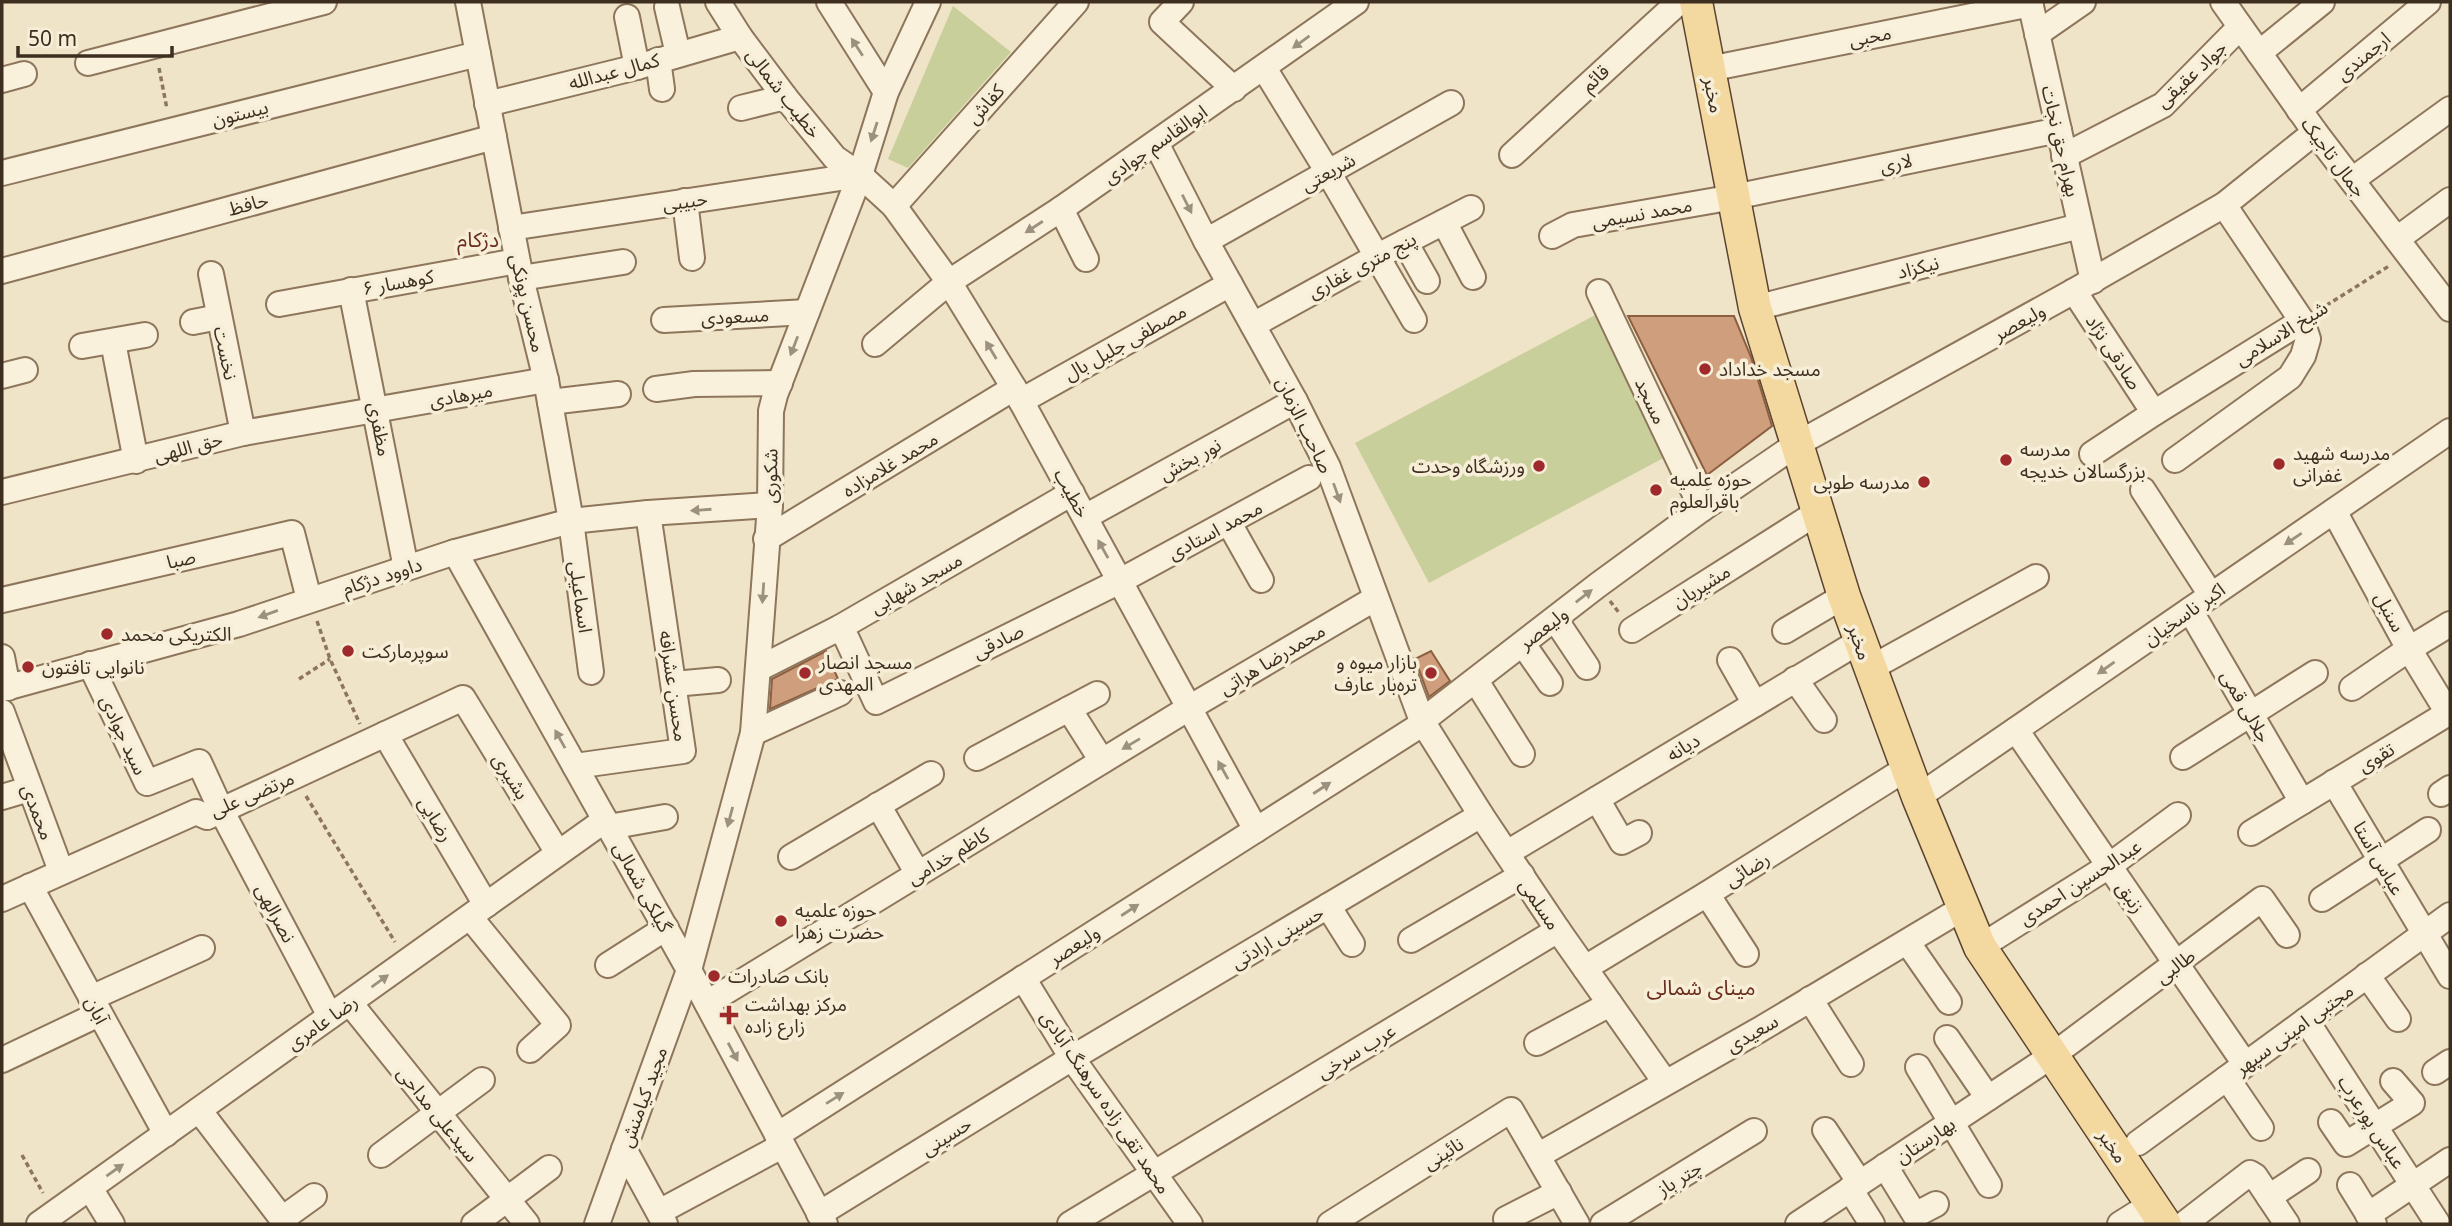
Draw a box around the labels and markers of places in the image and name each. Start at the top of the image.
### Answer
place label: مسجد خداداد [1719,350,1821,390]
marker: مسجد خداداد [1697,361,1713,377]
place label: مدرسه بزرگسالان خدیجه [2020,430,2146,492]
place label: مدرسه شهید غفرانی [2293,434,2390,496]
place label: ورزشگاه وحدت [1412,447,1525,487]
marker: مدرسه بزرگسالان خدیجه [1998,452,2014,468]
marker: مدرسه شهید غفرانی [2271,456,2287,472]
marker: ورزشگاه وحدت [1531,458,1547,474]
place label: حوزه علمیه باقرالعلوم [1670,460,1752,522]
place label: مدرسه طوبی [1814,463,1910,503]
marker: مدرسه طوبی [1916,474,1932,490]
marker: حوزه علمیه باقرالعلوم [1648,482,1664,498]
place label: الکتریکی محمد [121,615,232,655]
marker: الکتریکی محمد [99,626,115,642]
place label: سوپرمارکت [362,632,449,672]
marker: سوپرمارکت [340,643,356,659]
place label: مسجد انصار المهدی [818,643,912,705]
place label: بازار میوه و تره‌بار عارف [1334,643,1417,705]
place label: نانوایی تافتون [42,648,145,688]
marker: نانوایی تافتون [20,659,36,675]
marker: مسجد انصار المهدی [797,665,813,681]
marker: بازار میوه و تره‌بار عارف [1423,665,1439,681]
place label: حوزه علمیه حضرت زهرا [795,891,884,953]
marker: حوزه علمیه حضرت زهرا [773,913,789,929]
place label: بانک صادرات [728,957,829,997]
marker: بانک صادرات [706,968,722,984]
place label: مرکز بهداشت زارع زاده [745,985,847,1047]
marker: مرکز بهداشت زارع زاده [719,1005,739,1025]

